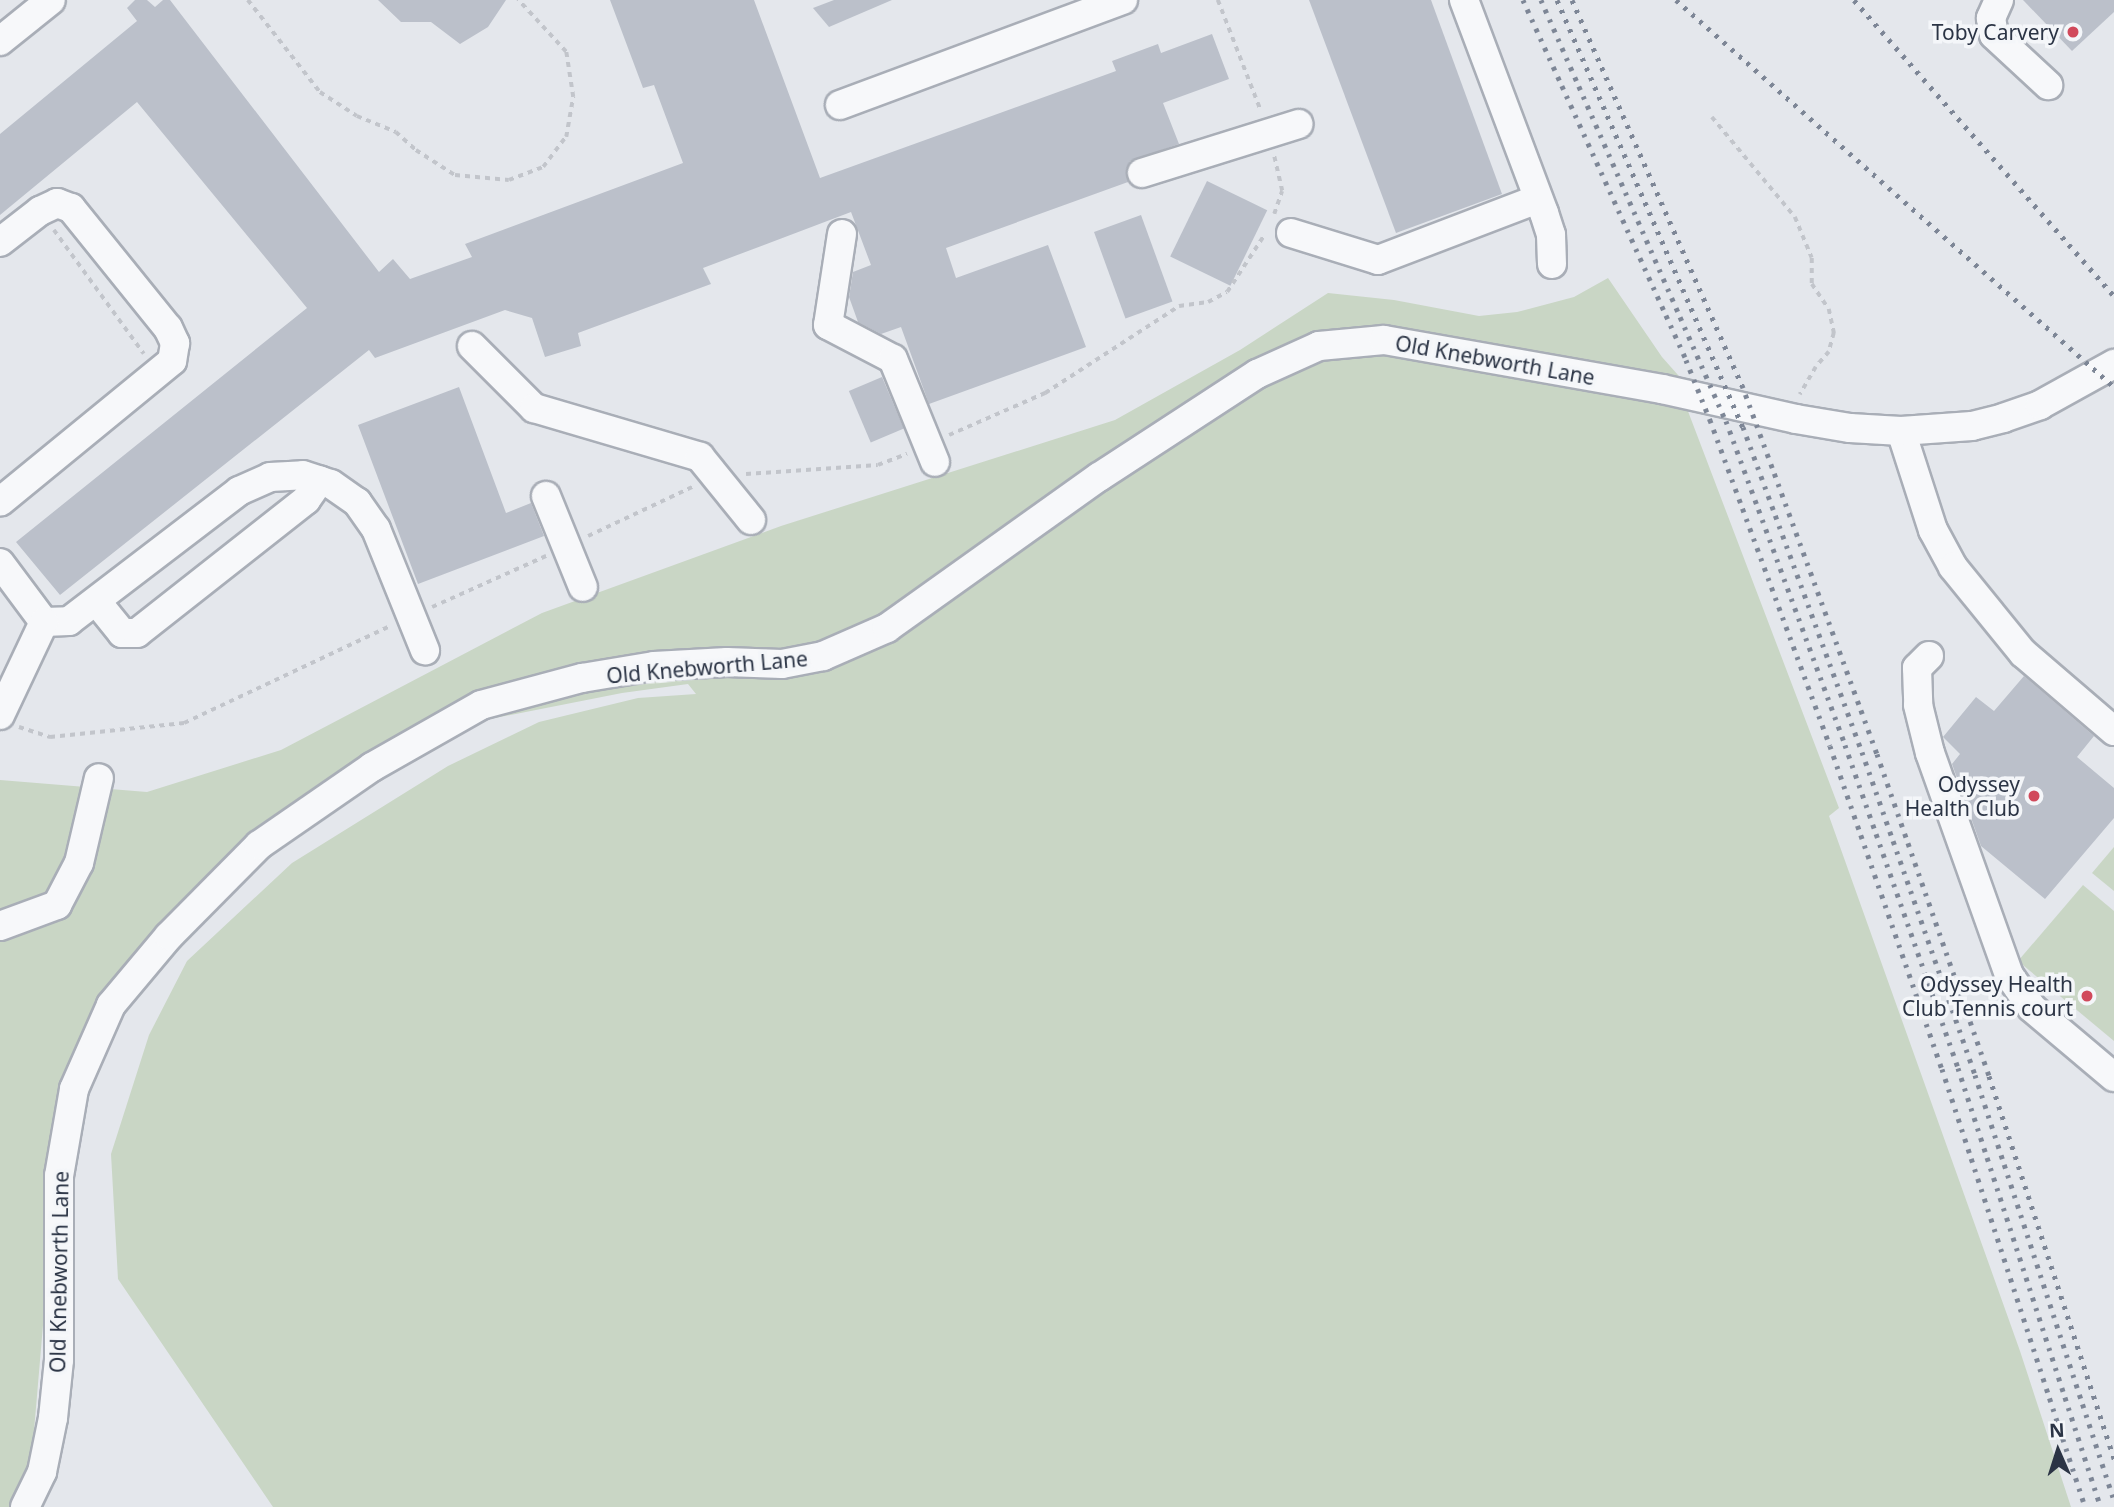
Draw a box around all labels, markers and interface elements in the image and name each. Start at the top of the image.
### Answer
place label: Toby Carvery [1932,19,2059,45]
marker: Toby Carvery [2065,24,2081,40]
street label: Old Knebworth Lane [1393,330,1597,390]
street label: Old Knebworth Lane [605,646,809,688]
place label: Odyssey Health Club [1905,771,2020,821]
marker: Odyssey Health Club [2026,788,2042,804]
place label: Odyssey Health Club Tennis court [1902,971,2073,1021]
marker: Odyssey Health Club Tennis court [2079,988,2095,1004]
street label: Old Knebworth Lane [45,1171,73,1373]
north arrow [2023,1416,2093,1486]
text: N [2048,1417,2065,1443]

